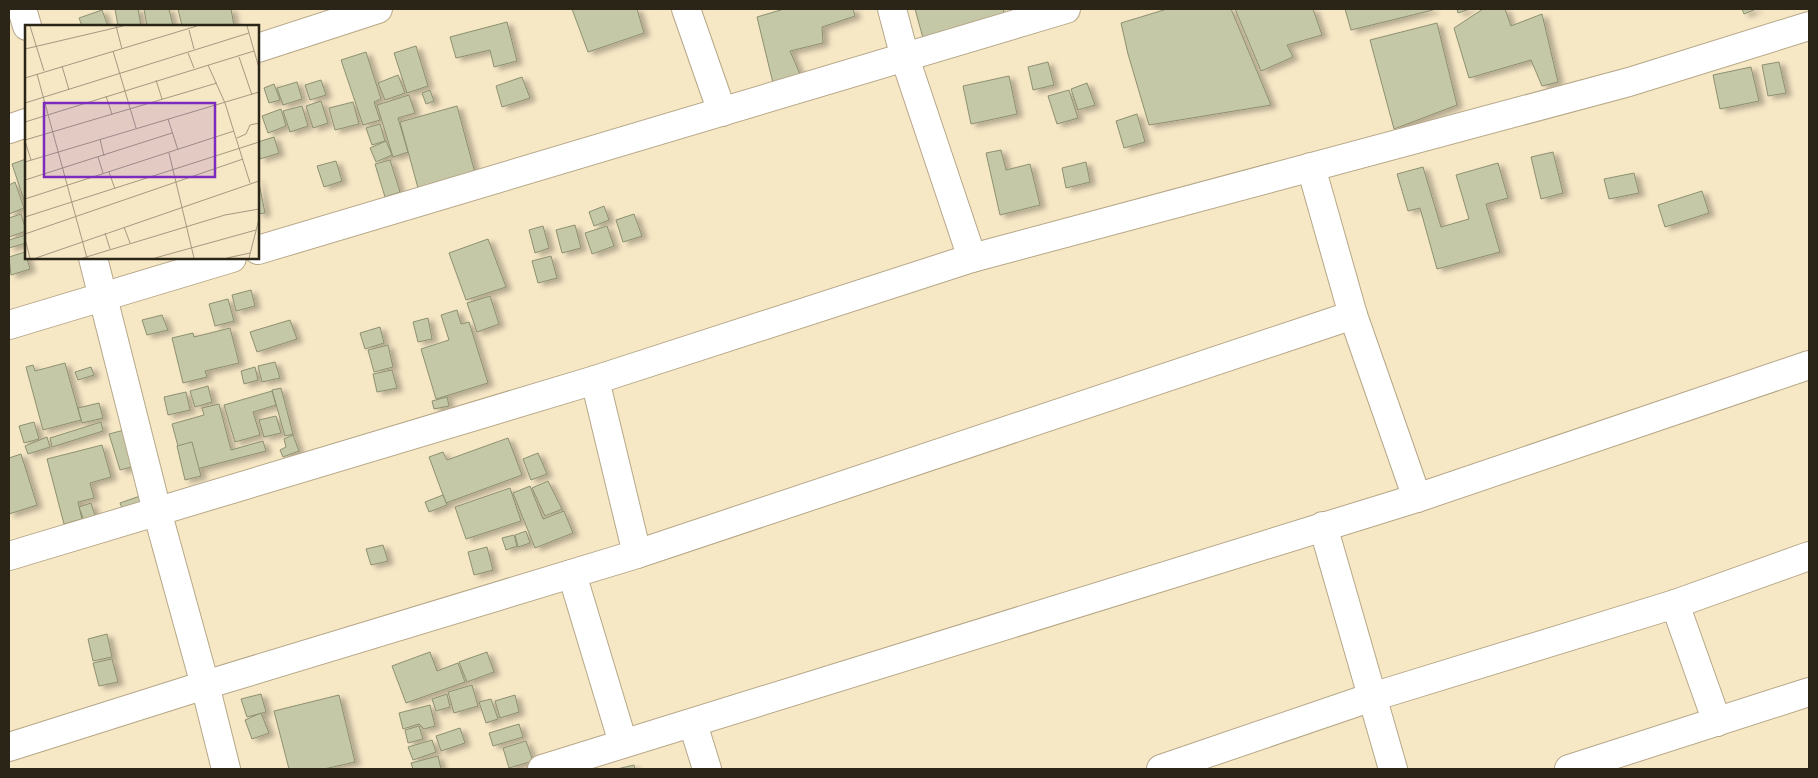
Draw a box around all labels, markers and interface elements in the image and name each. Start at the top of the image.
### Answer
inset map [25,25,259,259]

